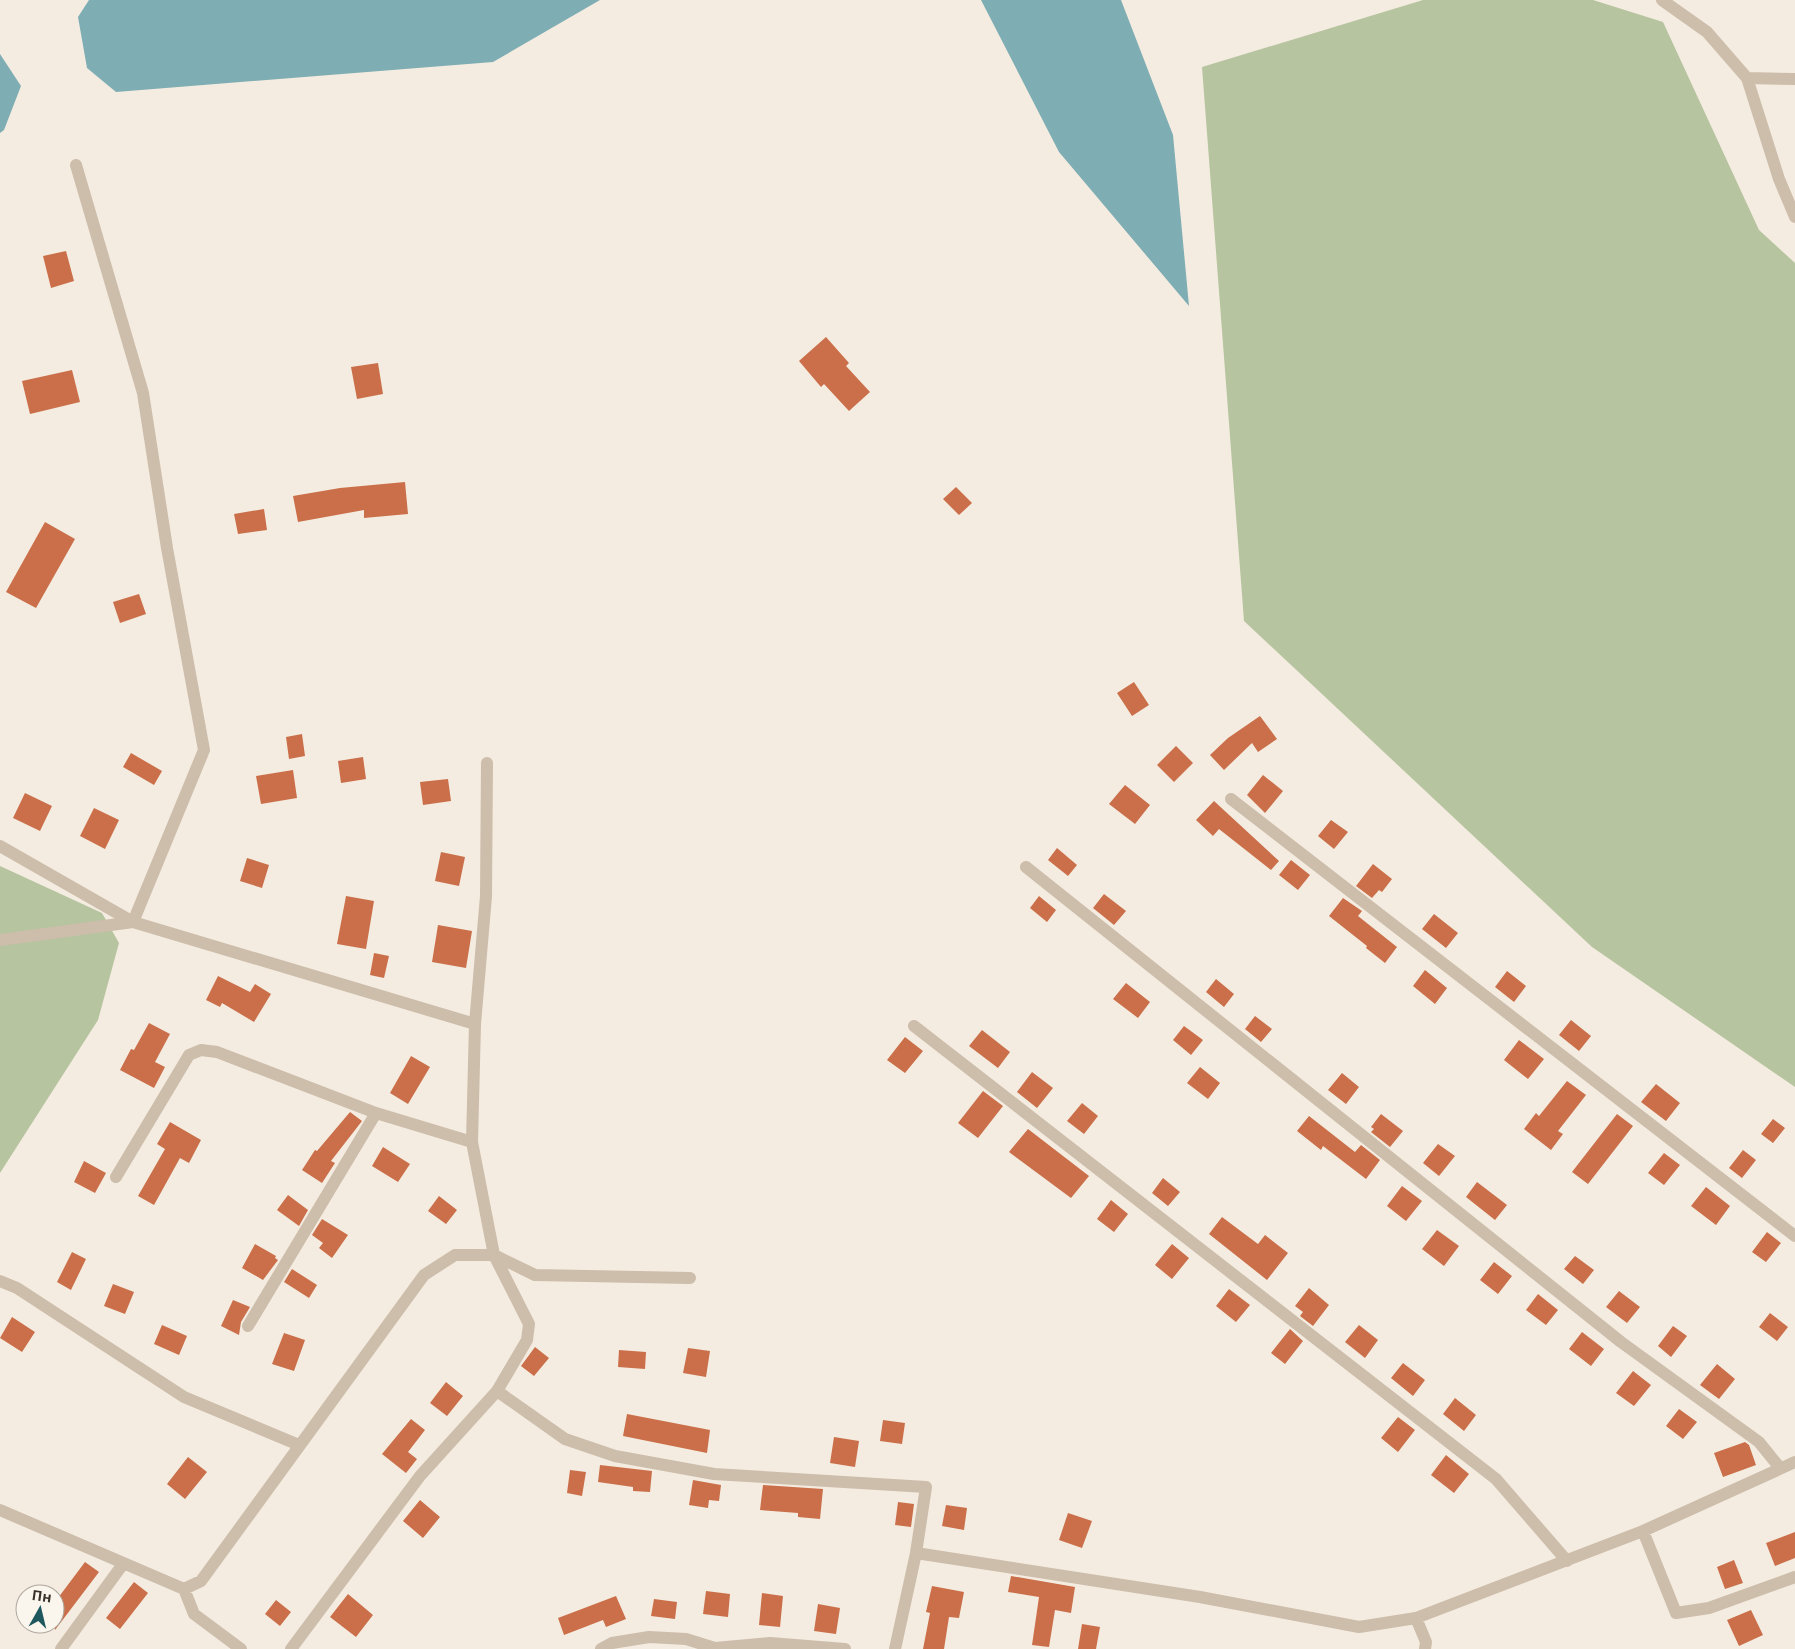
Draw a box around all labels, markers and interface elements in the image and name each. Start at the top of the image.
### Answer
north arrow [15,1584,65,1634]
text: Пн [31,1585,53,1606]

